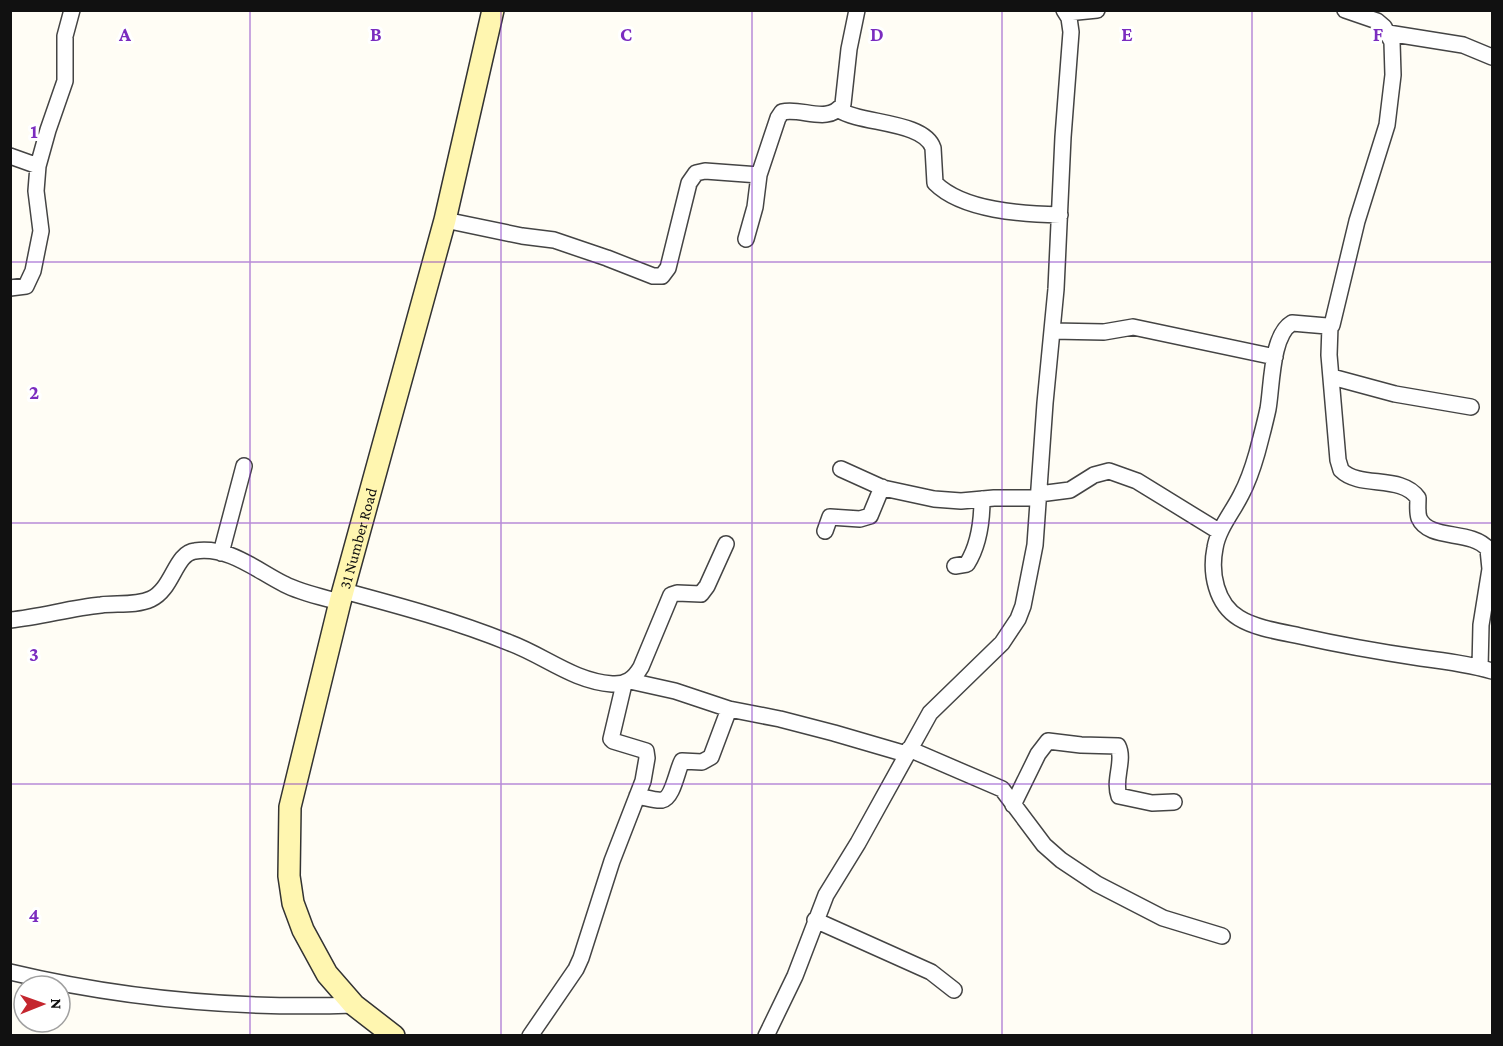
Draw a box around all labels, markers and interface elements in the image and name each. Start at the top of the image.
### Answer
text: A [118,23,132,45]
text: B [370,23,382,45]
text: C [620,23,632,45]
text: D [870,23,884,45]
text: E [1121,23,1133,45]
text: F [1373,23,1384,45]
text: 1 [30,120,38,142]
text: 2 [29,381,39,403]
street label: 31 Number Road [336,485,380,591]
text: 3 [29,643,39,665]
text: 4 [29,904,40,926]
north arrow [12,974,72,1034]
text: N [48,998,65,1009]

